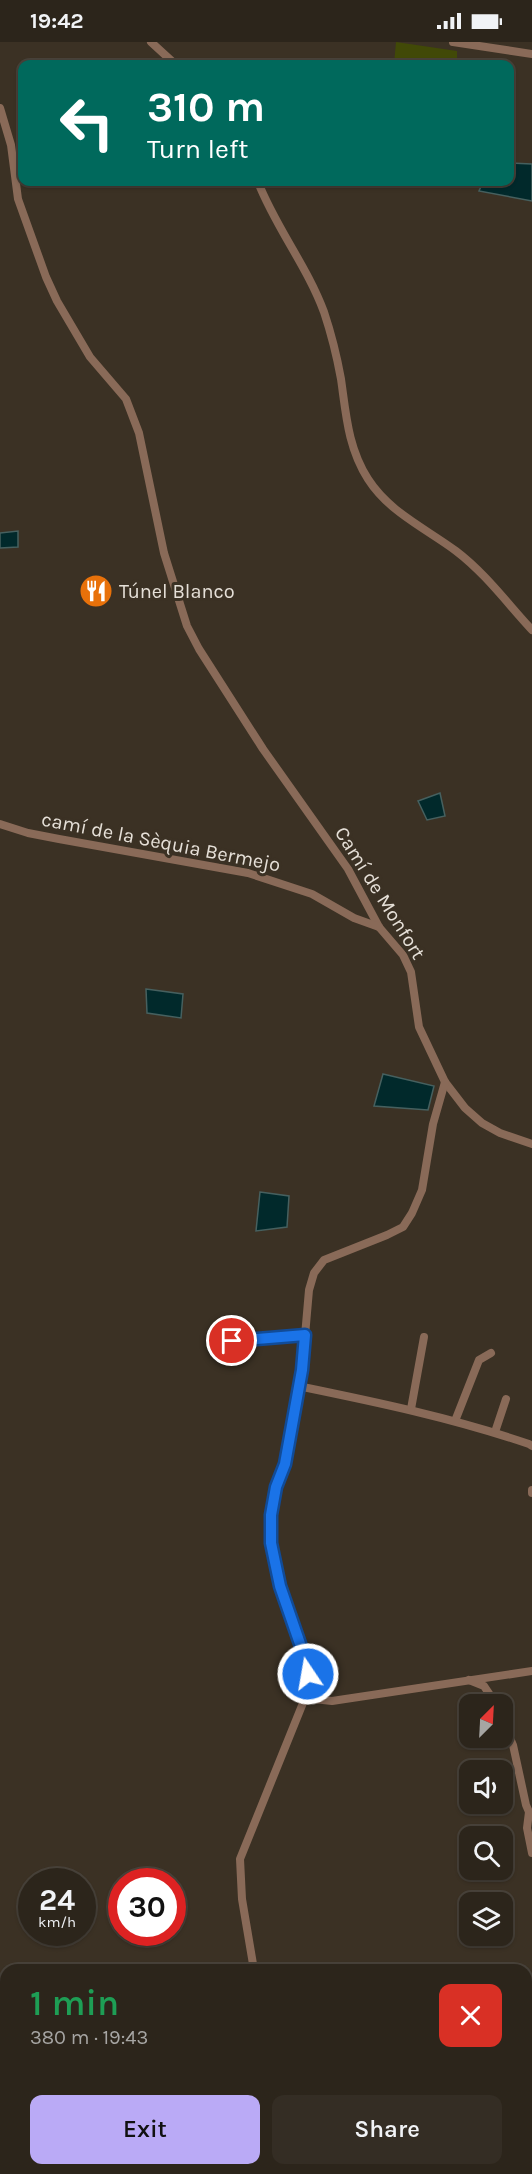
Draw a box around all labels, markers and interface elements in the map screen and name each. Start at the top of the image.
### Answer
text: 19:42 [30,8,84,34]
text: 310 m [147,82,265,132]
icon: left [48,84,126,162]
text: Turn left [147,133,248,165]
restaurant icon: Túnel Blanco [78,573,114,609]
place label: Túnel Blanco [119,580,235,603]
street label: camí de la Sèquia Bermejo [40,808,282,876]
street label: Camí de Monfort [330,822,430,964]
pin [206,1315,257,1366]
icon: arrive [215,1324,248,1357]
position arrow [276,1642,340,1706]
north arrow [459,1694,513,1748]
map controls [459,1694,513,1946]
button: sound [459,1760,513,1814]
button: search [459,1826,513,1880]
speed limit sign: 30 [108,1868,186,1946]
text: 24 [39,1882,75,1918]
button: layers [459,1892,513,1946]
text: km/h [38,1913,76,1931]
text: 1 min [30,1982,119,2024]
button: close [439,1984,502,2047]
text: 380 m · 19:43 [30,2026,148,2049]
button: Exit [30,2095,260,2164]
button: Share [272,2095,502,2164]

